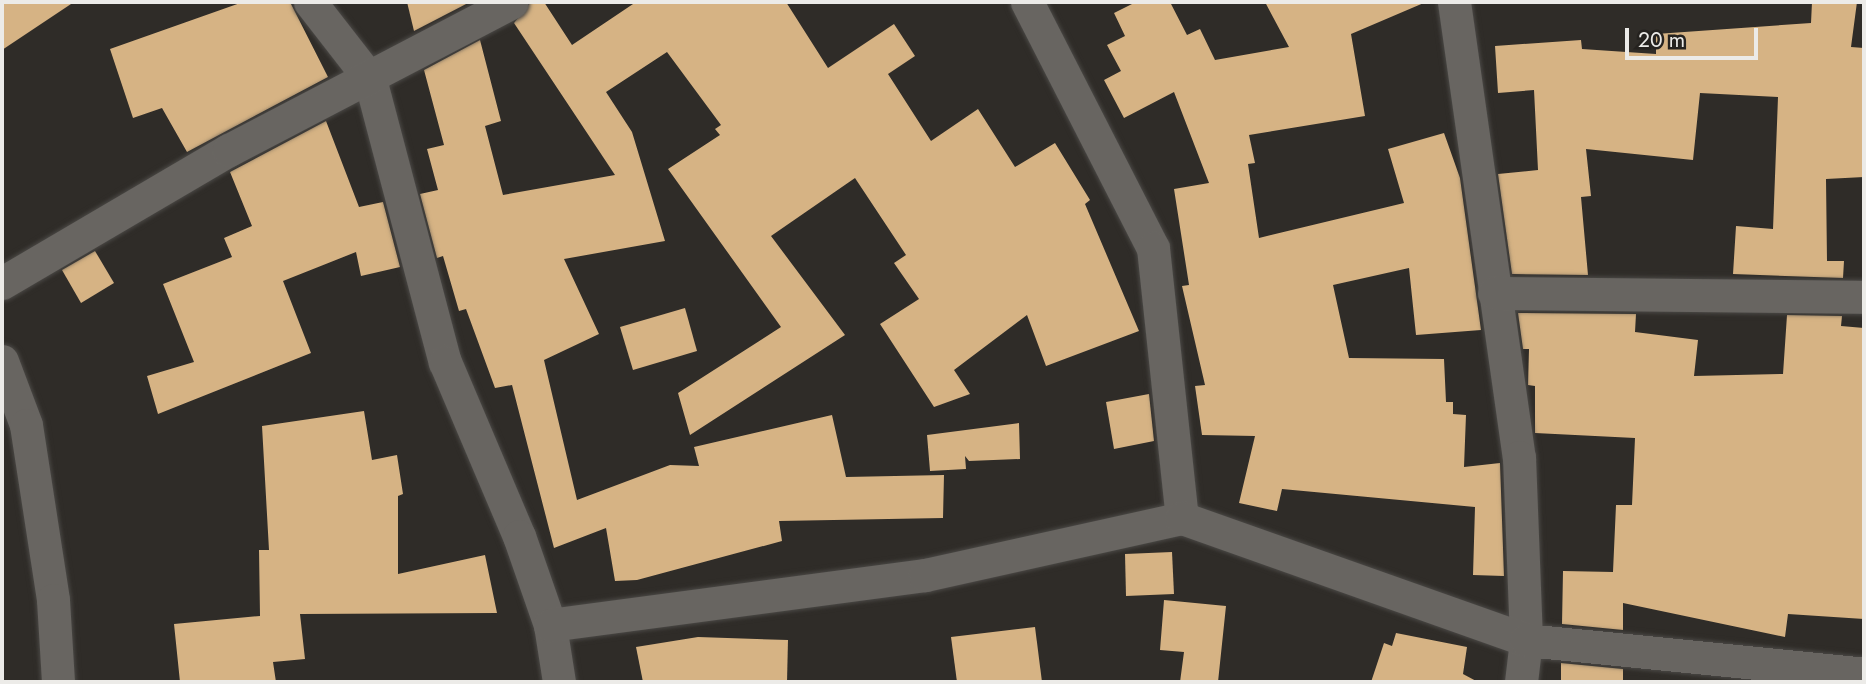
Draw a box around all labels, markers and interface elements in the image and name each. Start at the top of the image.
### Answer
scale bar [1628,14,1761,58]
text: 20 m [1638,25,1685,55]

